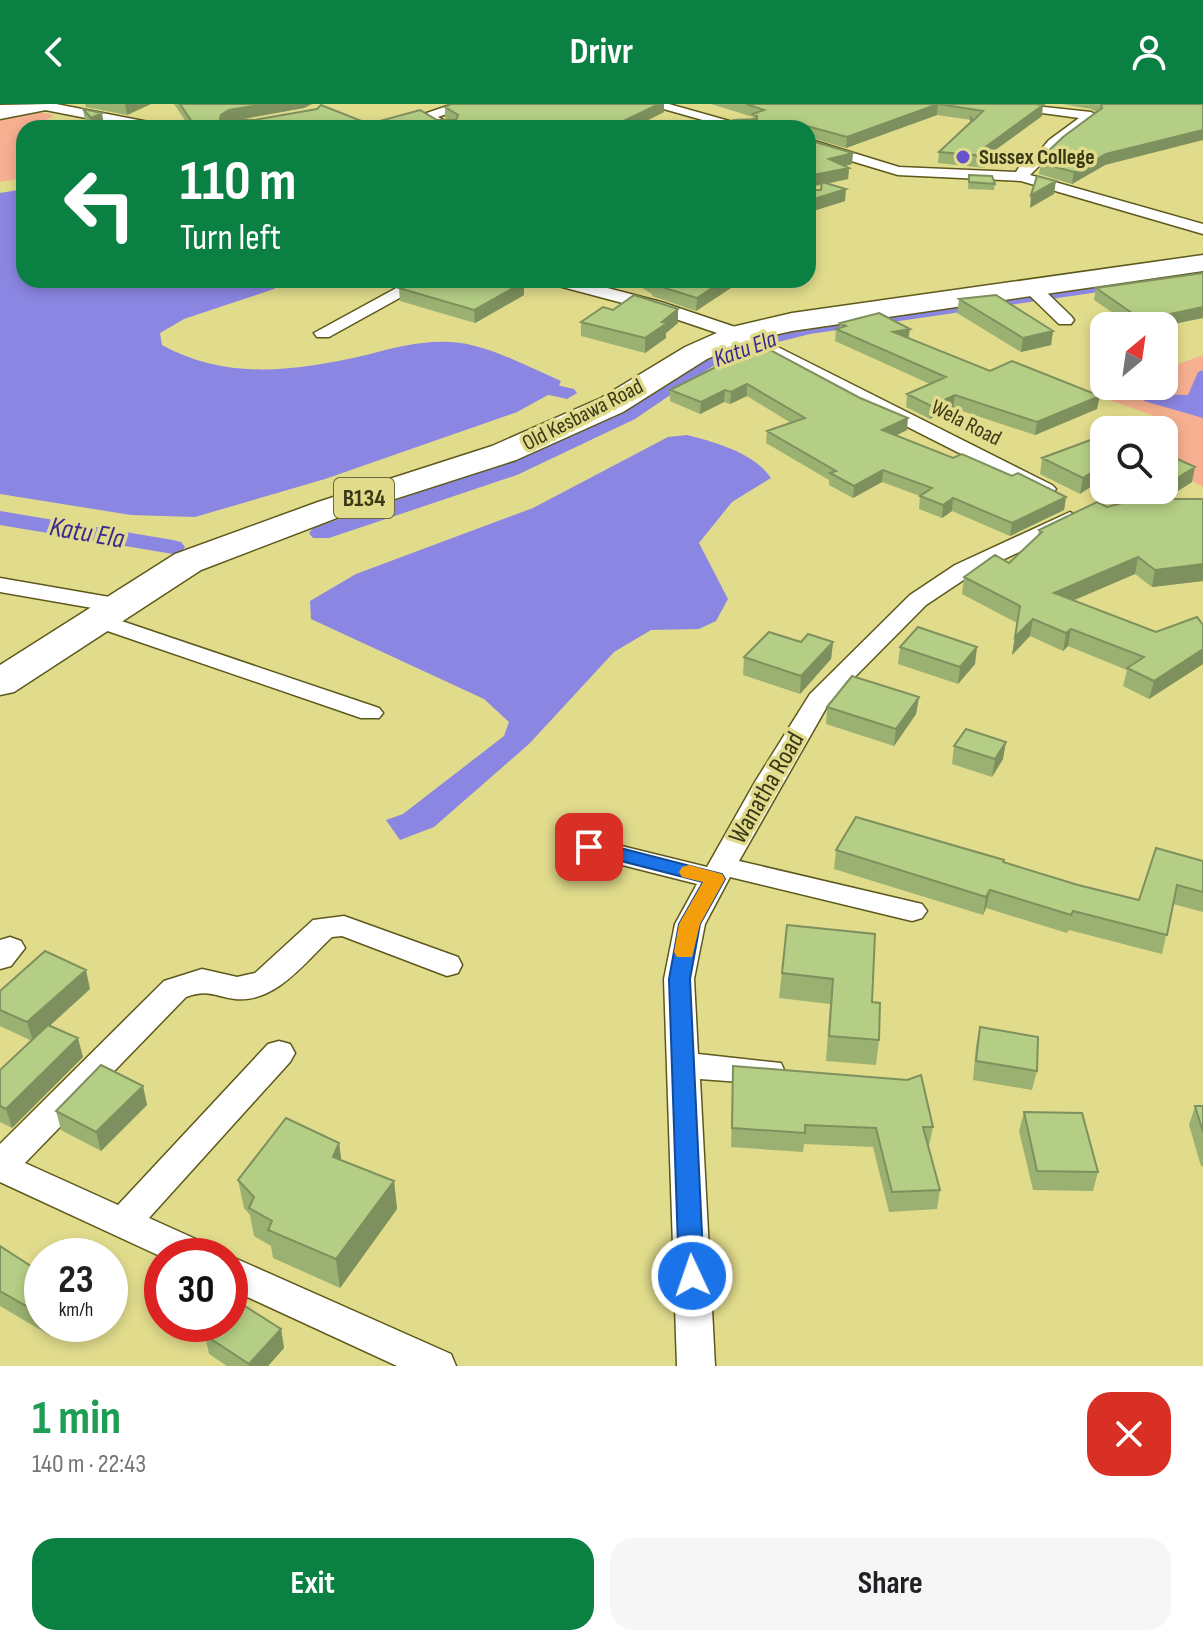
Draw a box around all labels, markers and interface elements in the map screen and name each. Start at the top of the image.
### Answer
icon: back [32,30,76,74]
icon: person [1127,30,1171,74]
text: Drivr [570,31,633,74]
place label: Sussex College [979,144,1095,171]
marker: Sussex College [954,148,972,166]
text: 110 m [180,149,296,216]
icon: left [48,152,152,256]
text: Turn left [180,217,281,260]
north arrow [1090,312,1178,400]
map controls [1090,312,1178,504]
water label: Katu Ela [710,324,781,374]
street label: Old Kesbawa Road [518,373,648,457]
street label: Wela Road [926,394,1006,452]
button: search [1090,416,1178,504]
road number: B134 [334,478,394,518]
water label: Katu Ela [47,510,128,556]
street label: Wanatha Road [723,727,811,849]
pin [555,813,623,881]
icon: arrive [567,825,611,869]
position arrow [650,1234,734,1318]
speed limit sign: 30 [144,1238,248,1342]
text: 23 [58,1256,94,1304]
text: km/h [59,1298,93,1322]
text: 1 min [32,1390,121,1447]
button: close [1087,1392,1171,1476]
text: 140 m · 22:43 [32,1449,146,1480]
button: Exit [32,1538,594,1630]
button: Share [610,1538,1171,1630]

